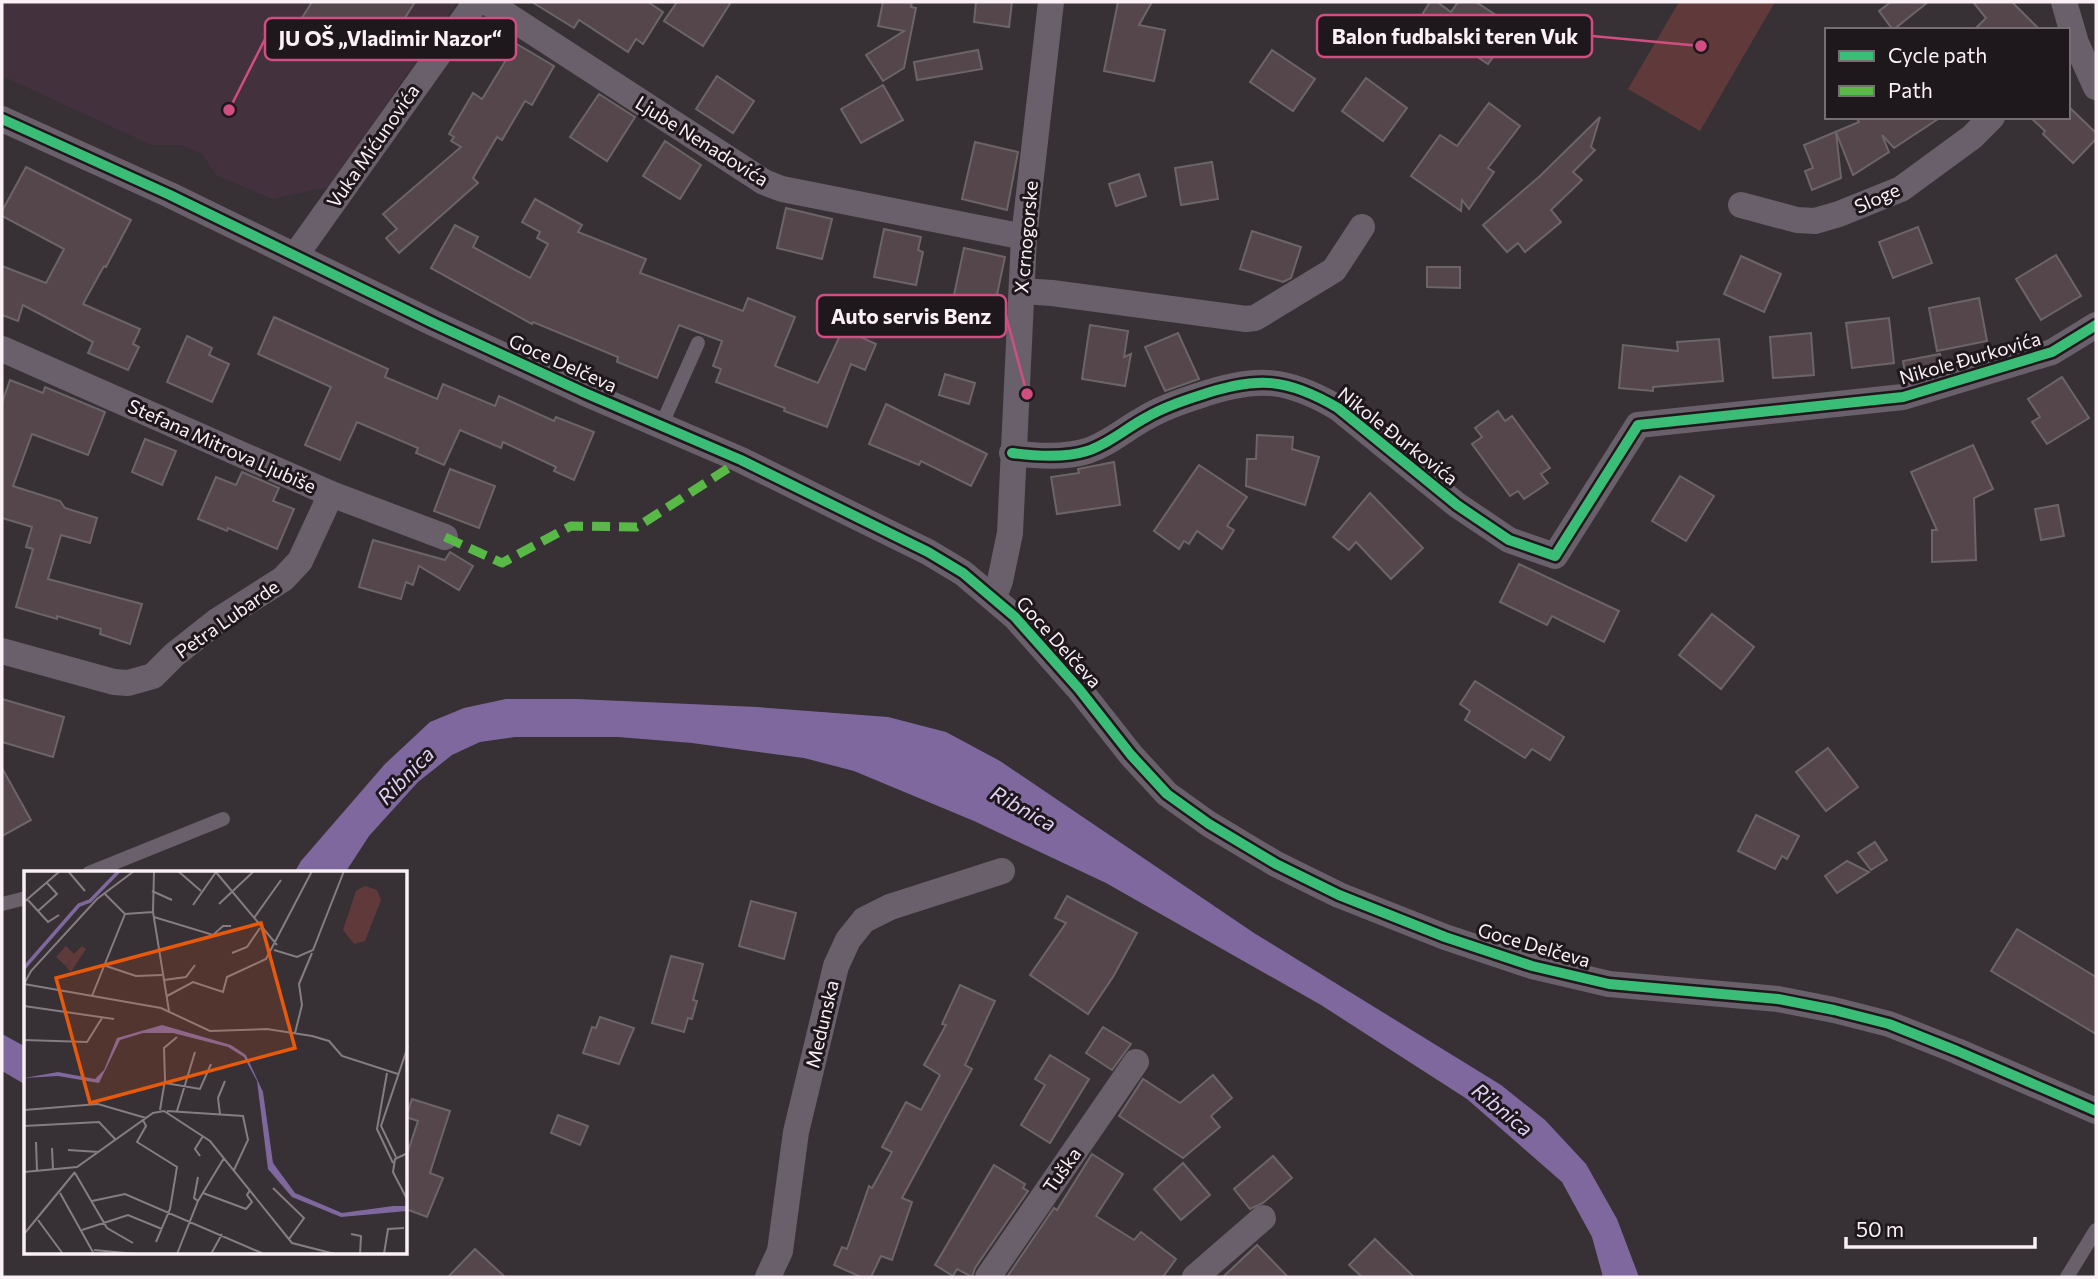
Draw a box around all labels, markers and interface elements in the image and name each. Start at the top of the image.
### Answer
callout: Balon fudbalski teren Vuk [1317,15,1592,57]
callout: JU OŠ „Vladimir Nazor“ [265,18,516,60]
text: Balon fudbalski teren Vuk [1332,23,1578,48]
text: JU OŠ „Vladimir Nazor“ [278,25,502,50]
legend [1825,28,2070,119]
text: Cycle path [1888,42,1987,67]
text: Path [1888,77,1933,102]
street label: Vuka Mićunovića [321,80,424,212]
street label: Ljube Nenadovića [632,90,773,191]
street label: Sloge [1850,177,1903,218]
street label: X crnogorske [1009,180,1042,294]
callout: Auto servis Benz [817,295,1006,337]
text: Auto servis Benz [831,303,992,328]
street label: Nikole Đurkovića [1897,326,2043,389]
street label: Goce Delčeva [506,328,621,397]
street label: Nikole Đurkovića [1334,382,1463,490]
street label: Stefana Mitrova Ljubiše [125,394,320,497]
street label: Petra Lubarde [170,574,283,663]
street label: Goce Delčeva [1012,591,1107,692]
water label: Ribnica [371,741,438,809]
water label: Ribnica [987,780,1061,836]
inset map [24,871,408,1254]
street label: Goce Delčeva [1475,917,1593,972]
street label: Medunska [800,978,843,1070]
water label: Ribnica [1468,1077,1538,1141]
street label: Tuška [1038,1143,1085,1197]
scale bar [1846,1206,2035,1250]
text: 50 m [1856,1216,1904,1241]

